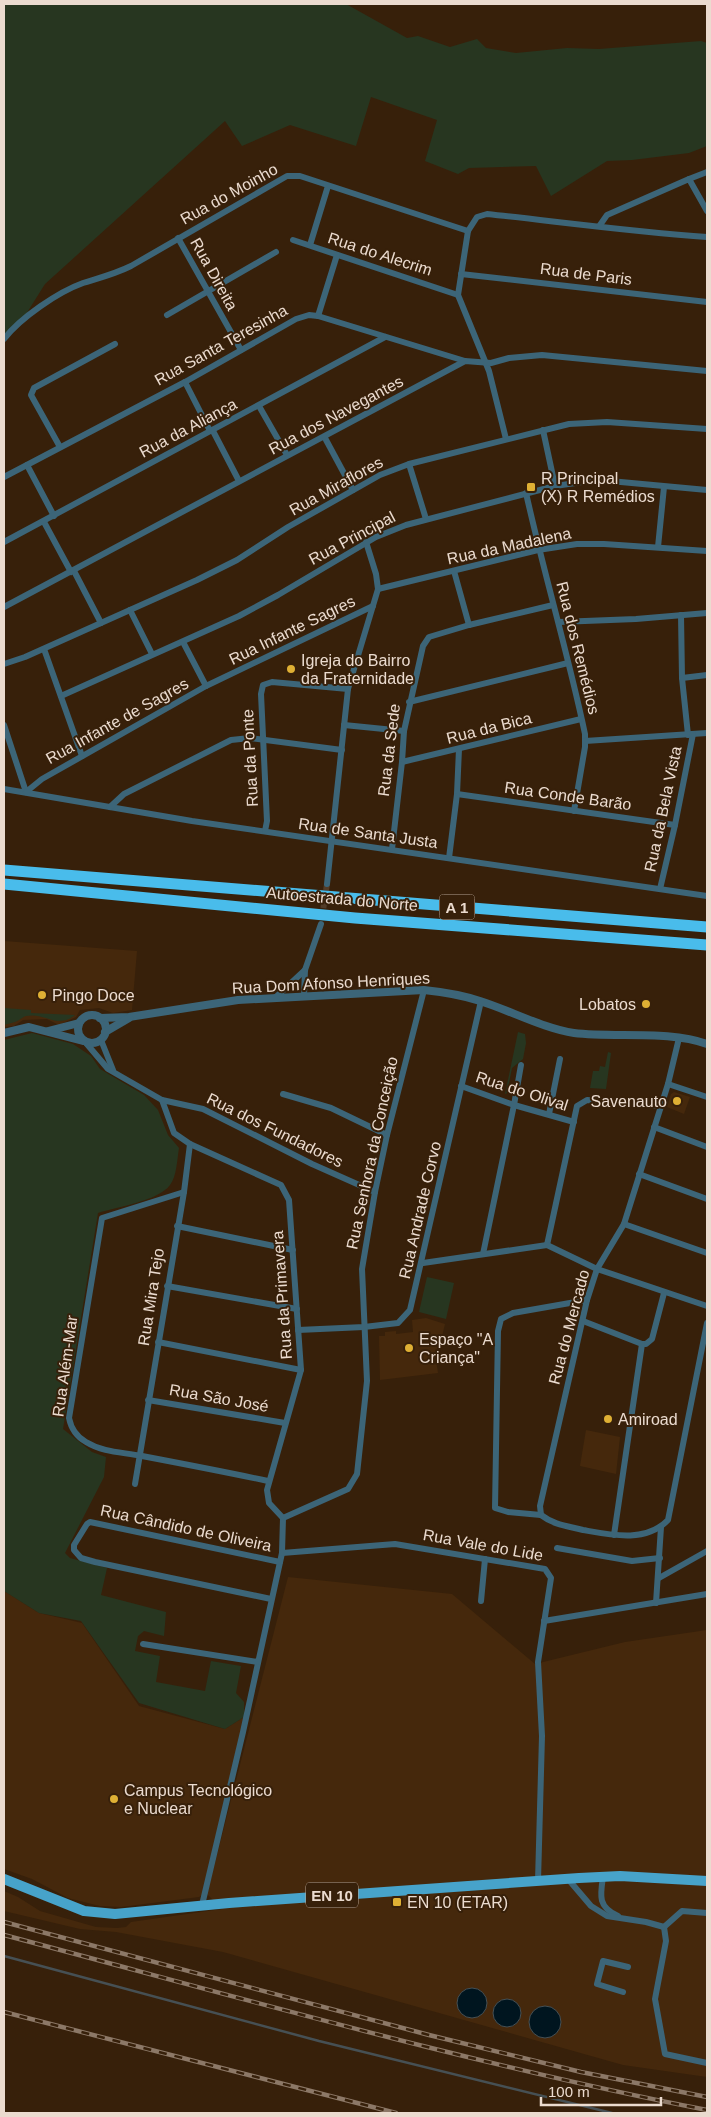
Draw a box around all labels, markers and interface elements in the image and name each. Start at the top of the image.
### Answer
street label: Rua do Moinho [177,160,281,228]
street label: Rua do Alecrim [326,229,434,279]
street label: Rua Direita [187,235,241,313]
street label: Rua de Paris [539,260,633,288]
street label: Rua Santa Teresinha [152,301,290,389]
street label: Rua dos Navegantes [266,372,406,458]
street label: Rua da Aliança [136,395,240,461]
street label: Rua Miraflores [286,453,386,519]
place label: R Principal (X) R Remédios [541,470,655,505]
marker: R Principal (X) R Remédios [525,481,537,493]
street label: Rua Principal [306,508,398,568]
street label: Rua da Madalena [445,525,573,567]
street label: Rua dos Remédios [553,580,603,716]
street label: Rua Infante Sagres [226,592,358,668]
place label: Igreja do Bairro da Fraternidade [301,652,414,687]
marker: Igreja do Bairro da Fraternidade [285,663,297,675]
street label: Rua Infante de Sagres [43,675,191,767]
street label: Rua da Sede [375,703,403,797]
street label: Rua da Ponte [239,709,261,807]
street label: Rua da Bica [445,709,533,747]
street label: Rua da Bela Vista [641,745,685,873]
street label: Rua Conde Barão [503,779,633,813]
street label: Rua de Santa Justa [297,815,439,851]
street label: Autoestrada do Norte [266,884,419,914]
road number: A 1 [440,894,474,920]
street label: Rua Dom Afonso Henriques [232,969,430,997]
place label: Pingo Doce [52,987,135,1004]
marker: Pingo Doce [36,989,48,1001]
place label: Lobatos [579,996,636,1013]
marker: Lobatos [640,998,652,1010]
street label: Rua Senhora da Conceição [343,1055,401,1251]
street label: Rua do Olival [474,1068,570,1114]
street label: Rua dos Fundadores [204,1090,346,1170]
place label: Savenauto [590,1093,667,1110]
marker: Savenauto [671,1095,683,1107]
street label: Rua Andrade Corvo [396,1140,444,1280]
street label: Rua da Primavera [269,1230,295,1360]
street label: Rua Mira Tejo [135,1247,167,1347]
street label: Rua do Mercado [545,1268,593,1386]
street label: Rua Além-Mar [49,1314,81,1418]
place label: Espaço "A Criança" [419,1331,493,1366]
marker: Espaço "A Criança" [403,1342,415,1354]
street label: Rua São José [168,1381,270,1415]
place label: Amiroad [618,1411,678,1428]
marker: Amiroad [602,1413,614,1425]
street label: Rua Cândido de Oliveira [99,1502,273,1554]
street label: Rua Vale do Lide [422,1526,544,1564]
place label: Campus Tecnológico e Nuclear [124,1782,272,1817]
marker: Campus Tecnológico e Nuclear [108,1793,120,1805]
road number: EN 10 [306,1882,358,1908]
place label: EN 10 (ETAR) [407,1894,508,1911]
marker: EN 10 (ETAR) [391,1896,403,1908]
scale bar [541,2074,661,2106]
text: 100 m [548,2083,590,2100]

